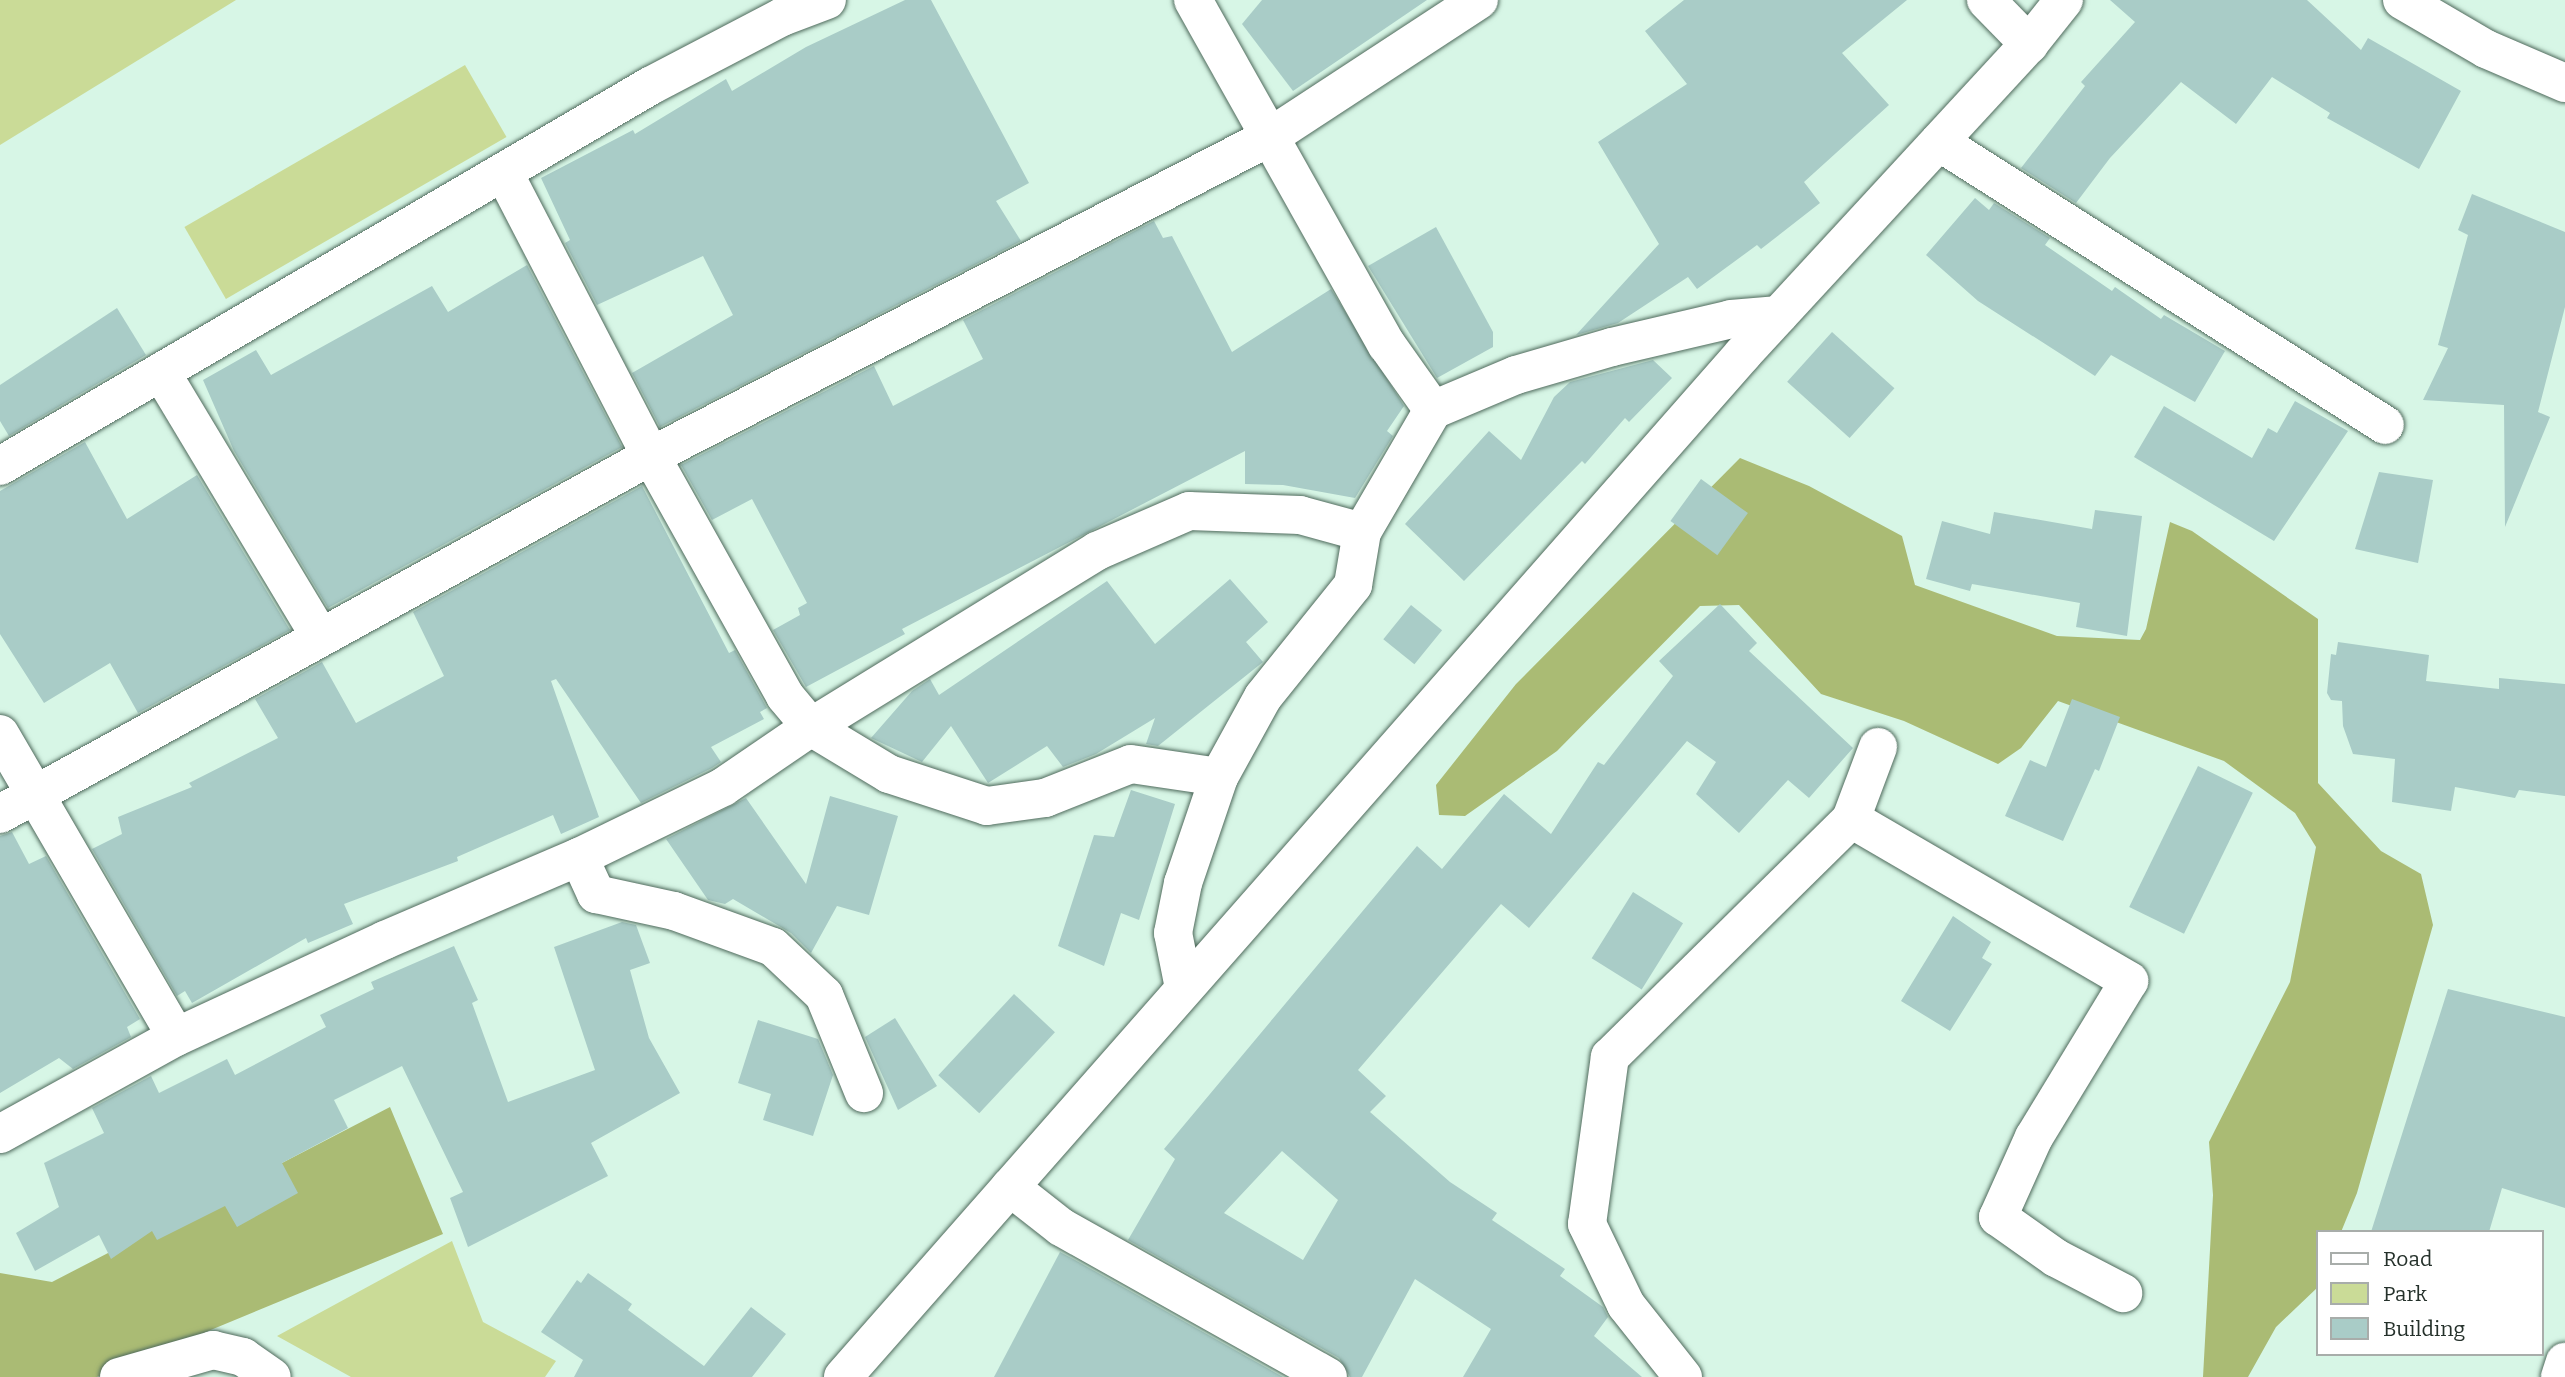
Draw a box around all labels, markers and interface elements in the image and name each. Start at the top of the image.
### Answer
legend [2316,1230,2544,1356]
text: Road [2383,1246,2432,1272]
text: Park [2383,1281,2427,1307]
text: Building [2383,1316,2465,1342]

